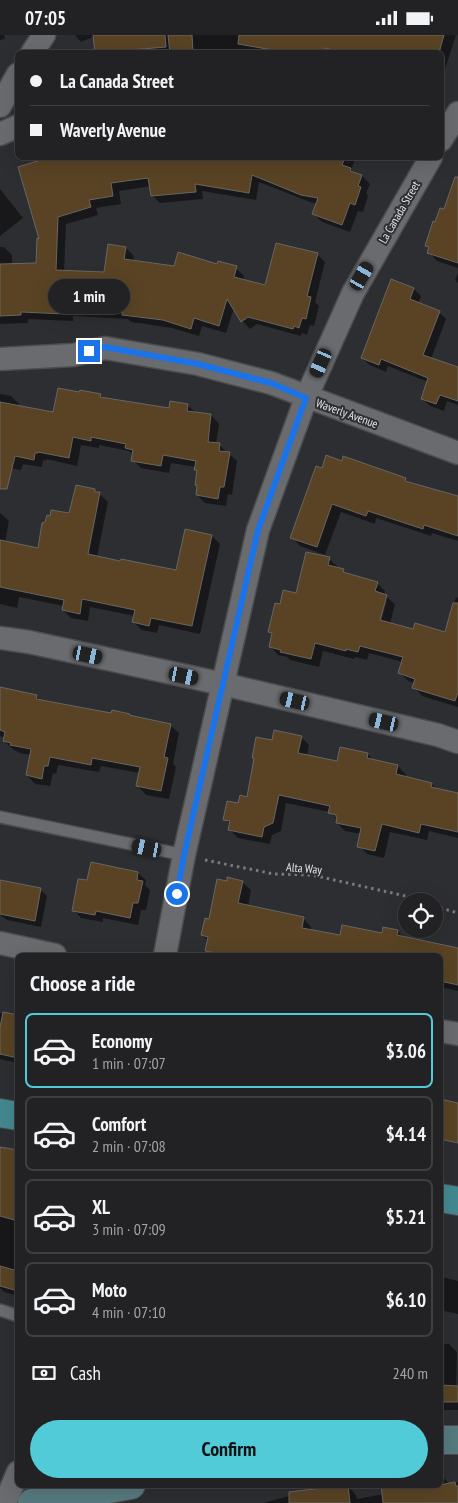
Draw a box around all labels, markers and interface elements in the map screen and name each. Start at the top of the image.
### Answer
text: 07:05 [25,6,66,30]
text: La Canada Street [60,69,174,93]
text: Waverly Avenue [60,118,166,142]
street label: La Canada Street [375,177,423,246]
car [348,259,375,293]
callout: 1 min [48,279,130,313]
text: 1 min [73,286,105,306]
route end [78,340,100,362]
car [308,346,333,380]
street label: Waverly Avenue [314,395,380,431]
car [71,645,104,665]
car [167,666,200,686]
car [278,690,311,712]
car [367,711,400,733]
car [130,838,163,858]
street label: Alta Way [285,859,323,877]
route start [166,883,188,905]
map controls [398,893,443,938]
button: locate [398,893,443,938]
text: Choose a ride [30,969,135,997]
icon: car [32,1028,77,1073]
text: Economy [92,1029,152,1053]
text: $3.06 [386,1039,426,1063]
text: 1 min · 07:07 [92,1053,166,1073]
icon: car [32,1111,77,1156]
text: Comfort [92,1112,146,1136]
text: $4.14 [386,1122,426,1146]
text: 2 min · 07:08 [92,1136,166,1156]
icon: car [32,1194,77,1239]
text: XL [92,1195,110,1219]
text: $5.21 [386,1205,426,1229]
text: 3 min · 07:09 [92,1219,166,1239]
icon: car [32,1277,77,1322]
text: Moto [92,1278,127,1302]
text: $6.10 [386,1288,426,1312]
text: 4 min · 07:10 [92,1302,166,1322]
icon: cash [30,1359,58,1387]
text: Cash [70,1361,101,1385]
text: 240 m [393,1363,428,1383]
button: Confirm [30,1420,428,1478]

